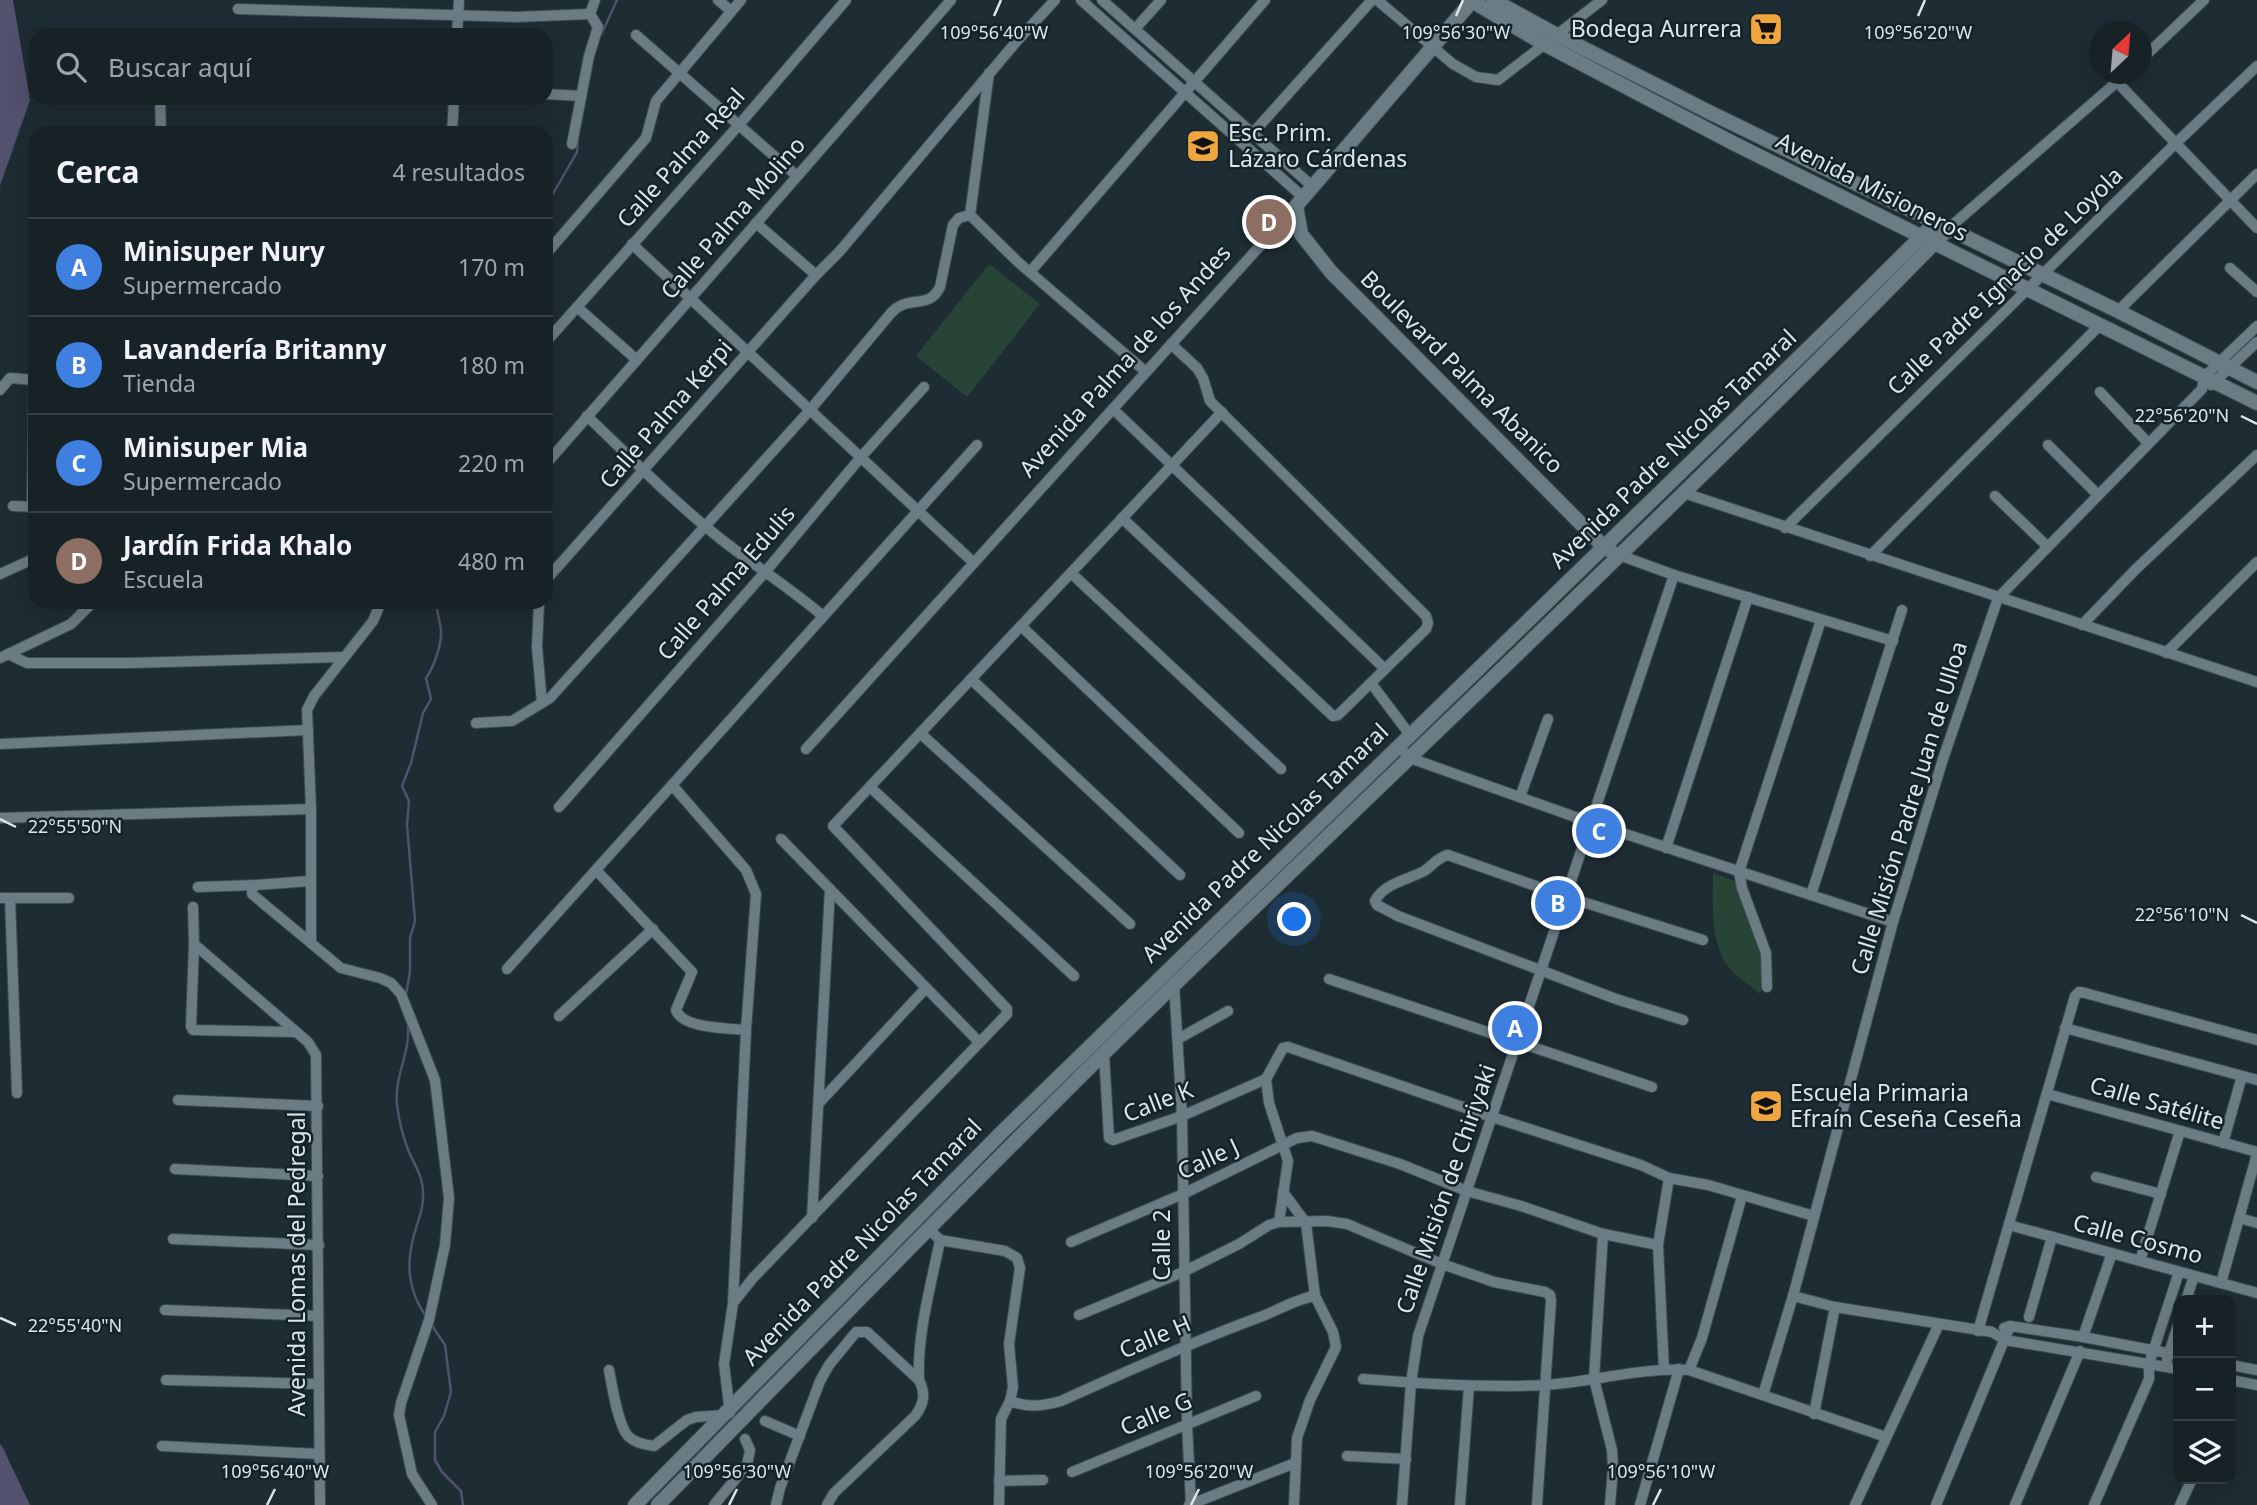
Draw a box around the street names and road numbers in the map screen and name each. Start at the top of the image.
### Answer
street label: Calle Palma Real [609,81,752,234]
street label: Avenida Misioneros [1771,124,1974,248]
street label: Calle Palma Molino [653,129,812,306]
street label: Calle Padre Ignacio de Loyola [1879,159,2129,402]
street label: Avenida Palma de los Andes [1011,237,1237,484]
street label: Boulevard Palma Abanico [1354,263,1571,480]
street label: Avenida Padre Nicolas Tamaral [1542,322,1803,575]
street label: Calle Palma Kerpi [591,332,739,495]
street label: Calle Palma Edulis [649,498,801,667]
street label: Calle Misión Padre Juan de Ulloa [1842,637,1974,978]
street label: Avenida Padre Nicolas Tamaral [1134,716,1395,969]
street label: Calle Misión de Chiriyaki [1387,1060,1503,1318]
street label: Calle Satélite [2086,1068,2228,1136]
street label: Calle K [1118,1073,1198,1129]
street label: Avenida Padre Nicolas Tamaral [735,1111,988,1372]
street label: Avenida Lomas del Pedregal [280,1112,312,1416]
street label: Calle J [1172,1130,1244,1186]
street label: Calle Cosmo [2070,1205,2207,1271]
street label: Calle 2 [1145,1209,1177,1281]
street label: Calle H [1114,1307,1196,1366]
street label: Calle G [1115,1384,1196,1442]

